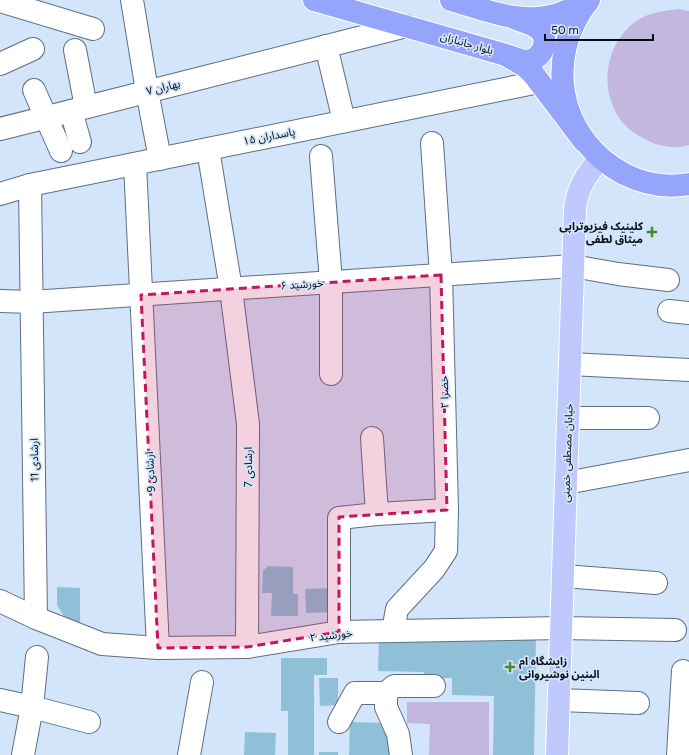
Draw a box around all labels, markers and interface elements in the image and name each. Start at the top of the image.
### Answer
scale bar [545,16,653,42]
text: 50 m [551,23,579,37]
street label: بلوار جانبازان [439,30,495,57]
street label: بهاران ۷ [145,77,182,98]
street label: پاسداران ۱۵ [242,125,296,149]
place label: کلینیک فیزیوتراپی میثاق لطفی [559,220,644,246]
marker: کلینیک فیزیوتراپی میثاق لطفی [646,226,658,238]
street label: خورشید ۶ [280,276,324,293]
street label: خضرا ۲ [438,375,451,408]
street label: خیابان مصطفی خمینی [559,403,576,503]
street label: ارشادی 11 [28,438,41,482]
street label: ارشادی 7 [242,447,255,487]
street label: ارشادی 9 [143,451,158,493]
street label: خورشید ۲ [309,626,354,645]
place label: زایشگاه ام البنین نوشیروانی [519,655,600,681]
marker: زایشگاه ام البنین نوشیروانی [504,661,516,673]

